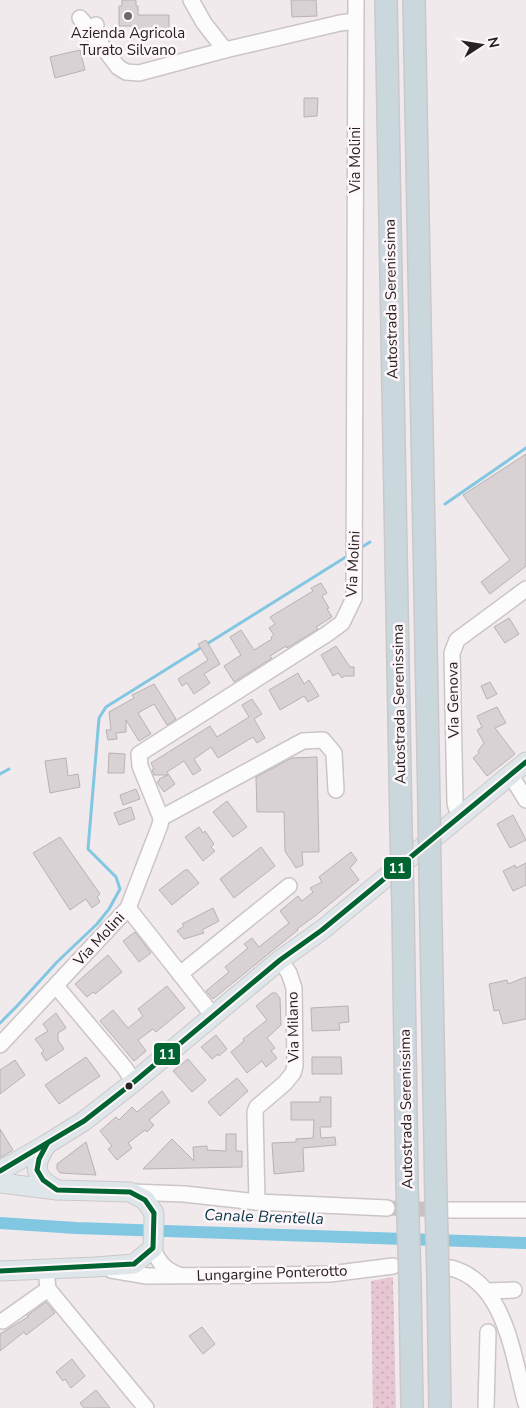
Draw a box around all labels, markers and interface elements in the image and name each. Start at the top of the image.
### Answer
marker: Azienda Agricola Turato Silvano [122,10,134,22]
north arrow [456,20,506,70]
place label: Azienda Agricola Turato Silvano [71,23,185,60]
text: N [483,35,504,50]
street label: Via Molini [345,127,365,194]
street label: Autostrada Serenissima [380,219,402,379]
street label: Via Molini [341,530,365,599]
street label: Autostrada Serenissima [388,624,410,784]
street label: Via Genova [442,661,464,740]
line badge: 11 [383,856,412,880]
text: 11 [389,859,405,878]
street label: Via Molini [68,908,129,971]
street label: Via Milano [282,991,304,1064]
street label: Autostrada Serenissima [395,1029,417,1189]
line badge: 11 [153,1042,181,1066]
text: 11 [159,1045,175,1064]
unlabelled marker [124,1081,134,1091]
water label: Canale Brentella [204,1204,324,1230]
street label: Lungargine Ponterotto [196,1260,348,1286]

